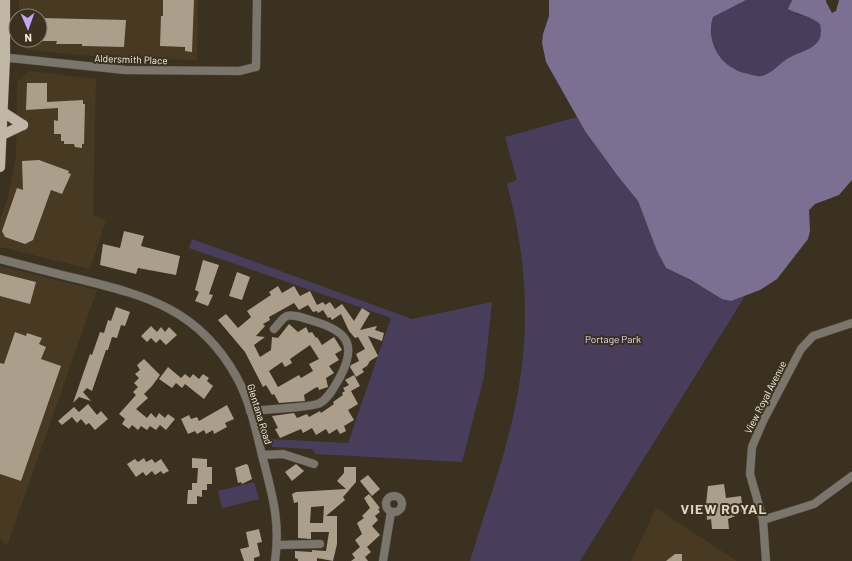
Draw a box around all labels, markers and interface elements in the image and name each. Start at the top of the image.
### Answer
north arrow [8,8,48,48]
text: N [24,32,32,45]
street label: Aldersmith Place [94,52,168,66]
park label: Portage Park [585,333,641,345]
street label: View Royal Avenue [742,359,788,435]
street label: Glentana Road [245,382,275,446]
district label: VIEW ROYAL [681,500,767,517]

